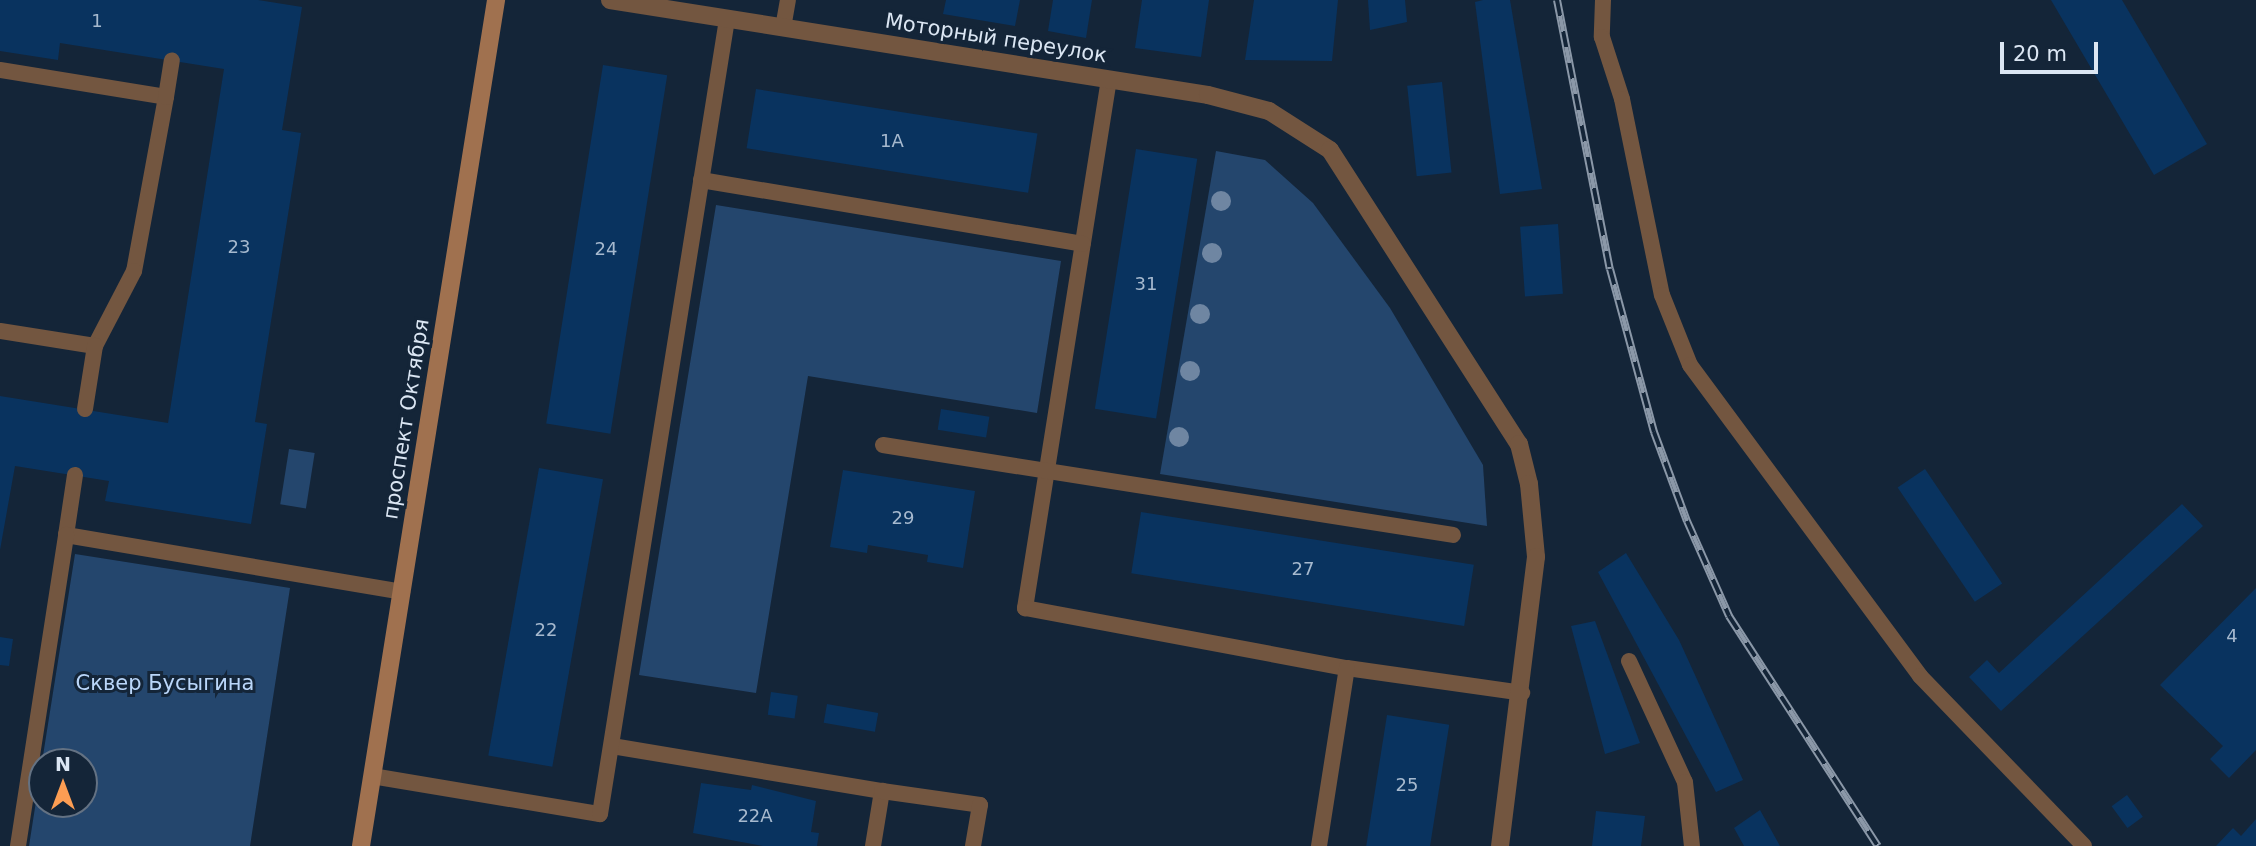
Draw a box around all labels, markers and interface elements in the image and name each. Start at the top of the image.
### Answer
street label: Моторный переулок [883,8,1109,68]
house number: 1 [91,10,103,32]
scale bar [2004,28,2102,72]
text: 20 m [2013,42,2067,66]
house number: 1А [880,130,904,152]
house number: 23 [228,236,250,258]
house number: 24 [595,238,617,260]
house number: 31 [1135,273,1157,295]
street label: проспект Октября [378,317,434,521]
house number: 29 [892,507,914,529]
house number: 27 [1292,558,1314,580]
house number: 22 [535,619,557,641]
house number: 4 [2226,625,2238,647]
park label: Сквер Бусыгина [76,670,254,696]
north arrow [28,748,98,818]
text: N [55,753,71,775]
house number: 25 [1396,774,1418,796]
house number: 22А [737,805,773,827]

